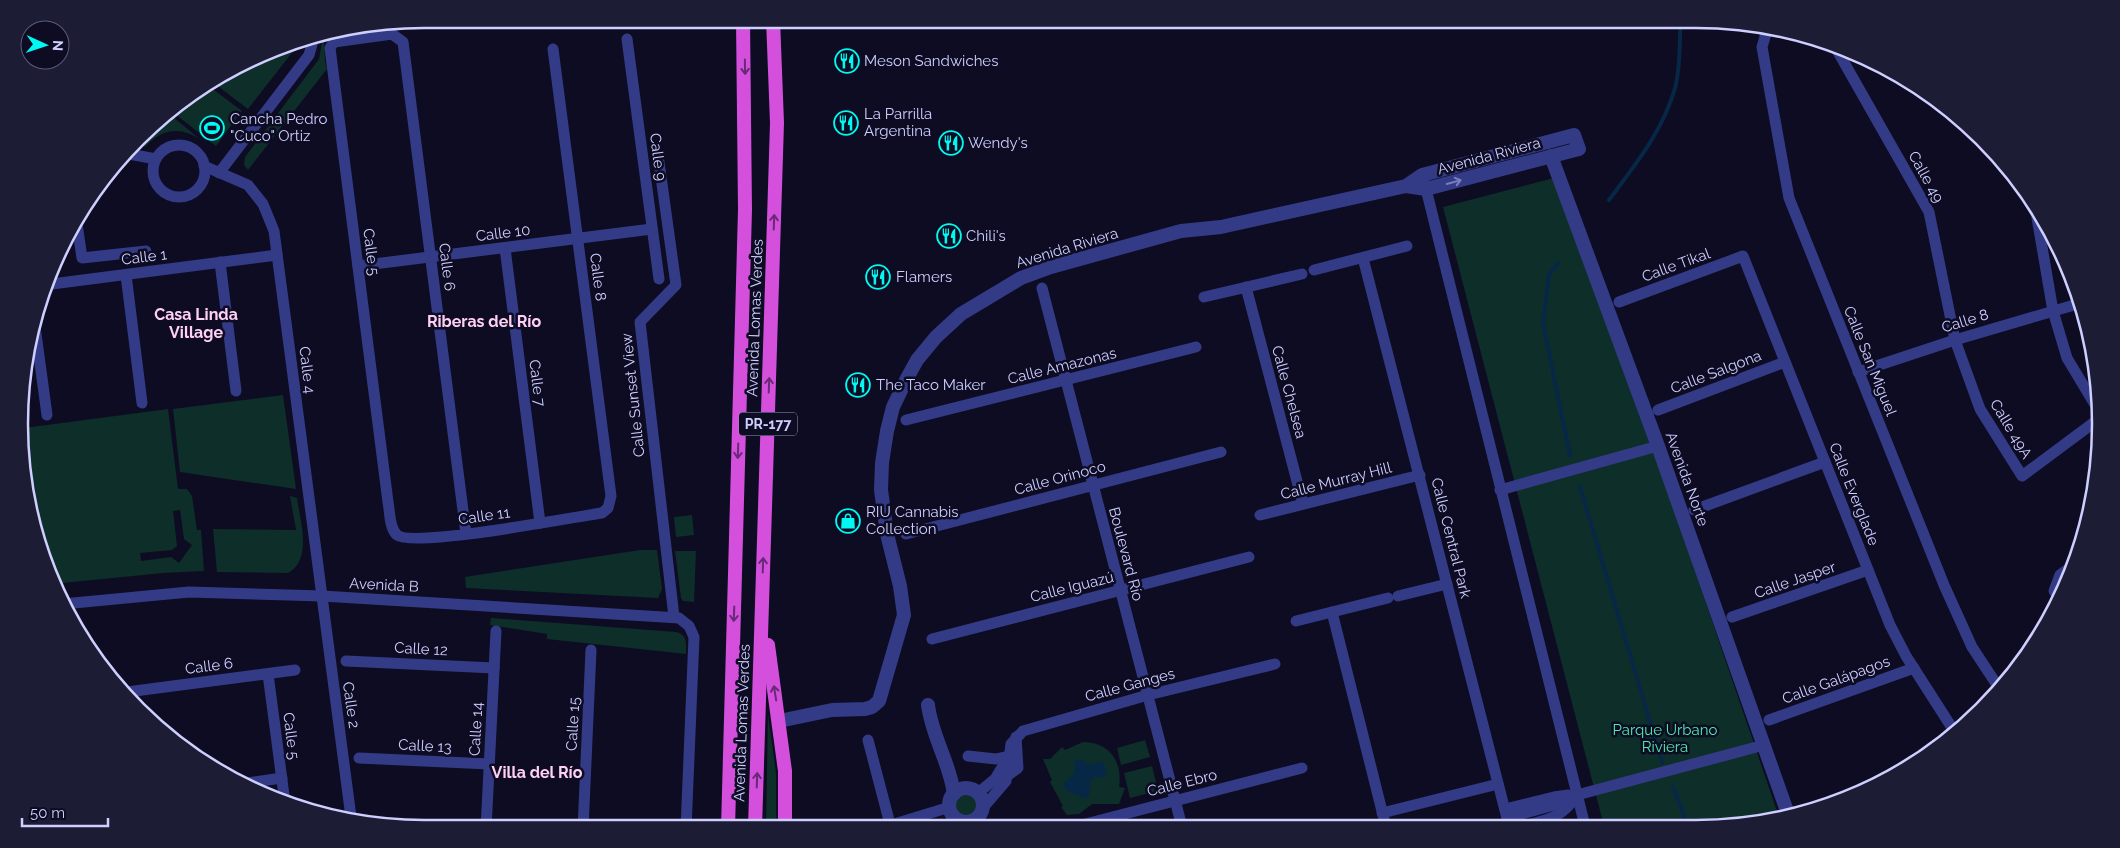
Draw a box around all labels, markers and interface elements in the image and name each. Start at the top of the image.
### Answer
north arrow [20,20,70,70]
text: N [50,40,66,51]
restaurant icon: Meson Sandwiches [834,48,860,74]
place label: Meson Sandwiches [864,52,998,70]
one-way arrow [740,59,749,75]
place label: La Parrilla Argentina [864,105,932,140]
place label: Cancha Pedro "Cuco" Ortiz [230,110,328,145]
restaurant icon: La Parrilla Argentina [833,110,859,136]
sports icon: Cancha Pedro "Cuco" Ortiz [199,115,225,141]
restaurant icon: Wendy's [938,130,964,156]
street label: Calle 9 [646,132,670,182]
place label: Wendy's [968,134,1028,152]
street label: Avenida Riviera [1435,134,1543,178]
street label: Calle 49 [1904,148,1948,206]
one-way arrow [1445,177,1461,186]
one-way arrow [769,215,778,231]
street label: Calle 10 [475,221,531,245]
restaurant icon: Chili's [936,223,962,249]
street label: Avenida Riviera [1014,224,1120,272]
street label: Calle 5 [359,227,383,277]
place label: Chili's [966,227,1006,245]
street label: Avenida Lomas Verdes [743,239,767,397]
street label: Calle 6 [435,242,459,292]
street label: Calle Tikal [1639,244,1713,286]
street label: Calle 1 [120,245,168,269]
street label: Calle 8 [586,252,610,302]
restaurant icon: Flamers [865,264,891,290]
place label: Flamers [896,268,952,286]
street label: Calle San Miguel [1840,304,1901,419]
district label: Casa Linda Village [154,305,238,342]
street label: Calle 8 [1939,305,1991,337]
district label: Riberas del Río [427,312,541,331]
street label: Calle Sunset View [618,332,648,458]
street label: Calle Amazonas [1006,344,1118,388]
street label: Calle Chelsea [1268,344,1310,440]
street label: Calle 4 [295,345,319,395]
street label: Calle Salgona [1668,346,1764,398]
street label: Calle 7 [525,358,549,408]
restaurant icon: The Taco Maker [845,372,871,398]
place label: The Taco Maker [876,376,986,394]
one-way arrow [764,377,773,393]
street label: Calle 49A [1986,396,2036,462]
road number: PR-177 [739,412,797,436]
street label: Avenida Norte [1662,429,1712,529]
street label: Calle Everglade [1825,440,1883,548]
one-way arrow [733,442,743,459]
street label: Calle Orinoco [1012,457,1108,499]
street label: Calle Murray Hill [1279,458,1394,503]
street label: Calle Central Park [1427,476,1475,600]
street label: Calle 11 [457,503,512,529]
place label: RIU Cannabis Collection [866,503,959,538]
street label: Boulevard Río [1105,505,1147,603]
shop icon: RIU Cannabis Collection [835,508,861,534]
one-way arrow [759,557,768,573]
street label: Calle Jasper [1752,557,1839,602]
street label: Calle Iguazú [1028,568,1116,606]
street label: Avenida B [349,574,419,596]
one-way arrow [729,605,739,621]
street label: Calle 12 [394,639,448,659]
street label: Avenida Lomas Verdes [730,644,754,802]
street label: Calle Galápagos [1780,652,1892,708]
street label: Calle 6 [184,654,234,678]
street label: Calle Ganges [1083,664,1177,706]
street label: Calle 2 [339,680,363,730]
one-way arrow [769,685,779,701]
street label: Calle 15 [563,697,583,751]
street label: Calle 14 [466,702,486,756]
street label: Calle 5 [279,711,303,761]
park label: Parque Urbano Riviera [1613,721,1718,756]
street label: Calle 13 [398,736,452,756]
district label: Villa del Río [492,763,583,782]
street label: Calle Ebro [1145,766,1219,800]
one-way arrow [752,772,762,788]
scale bar [22,796,109,828]
text: 50 m [30,804,65,822]

